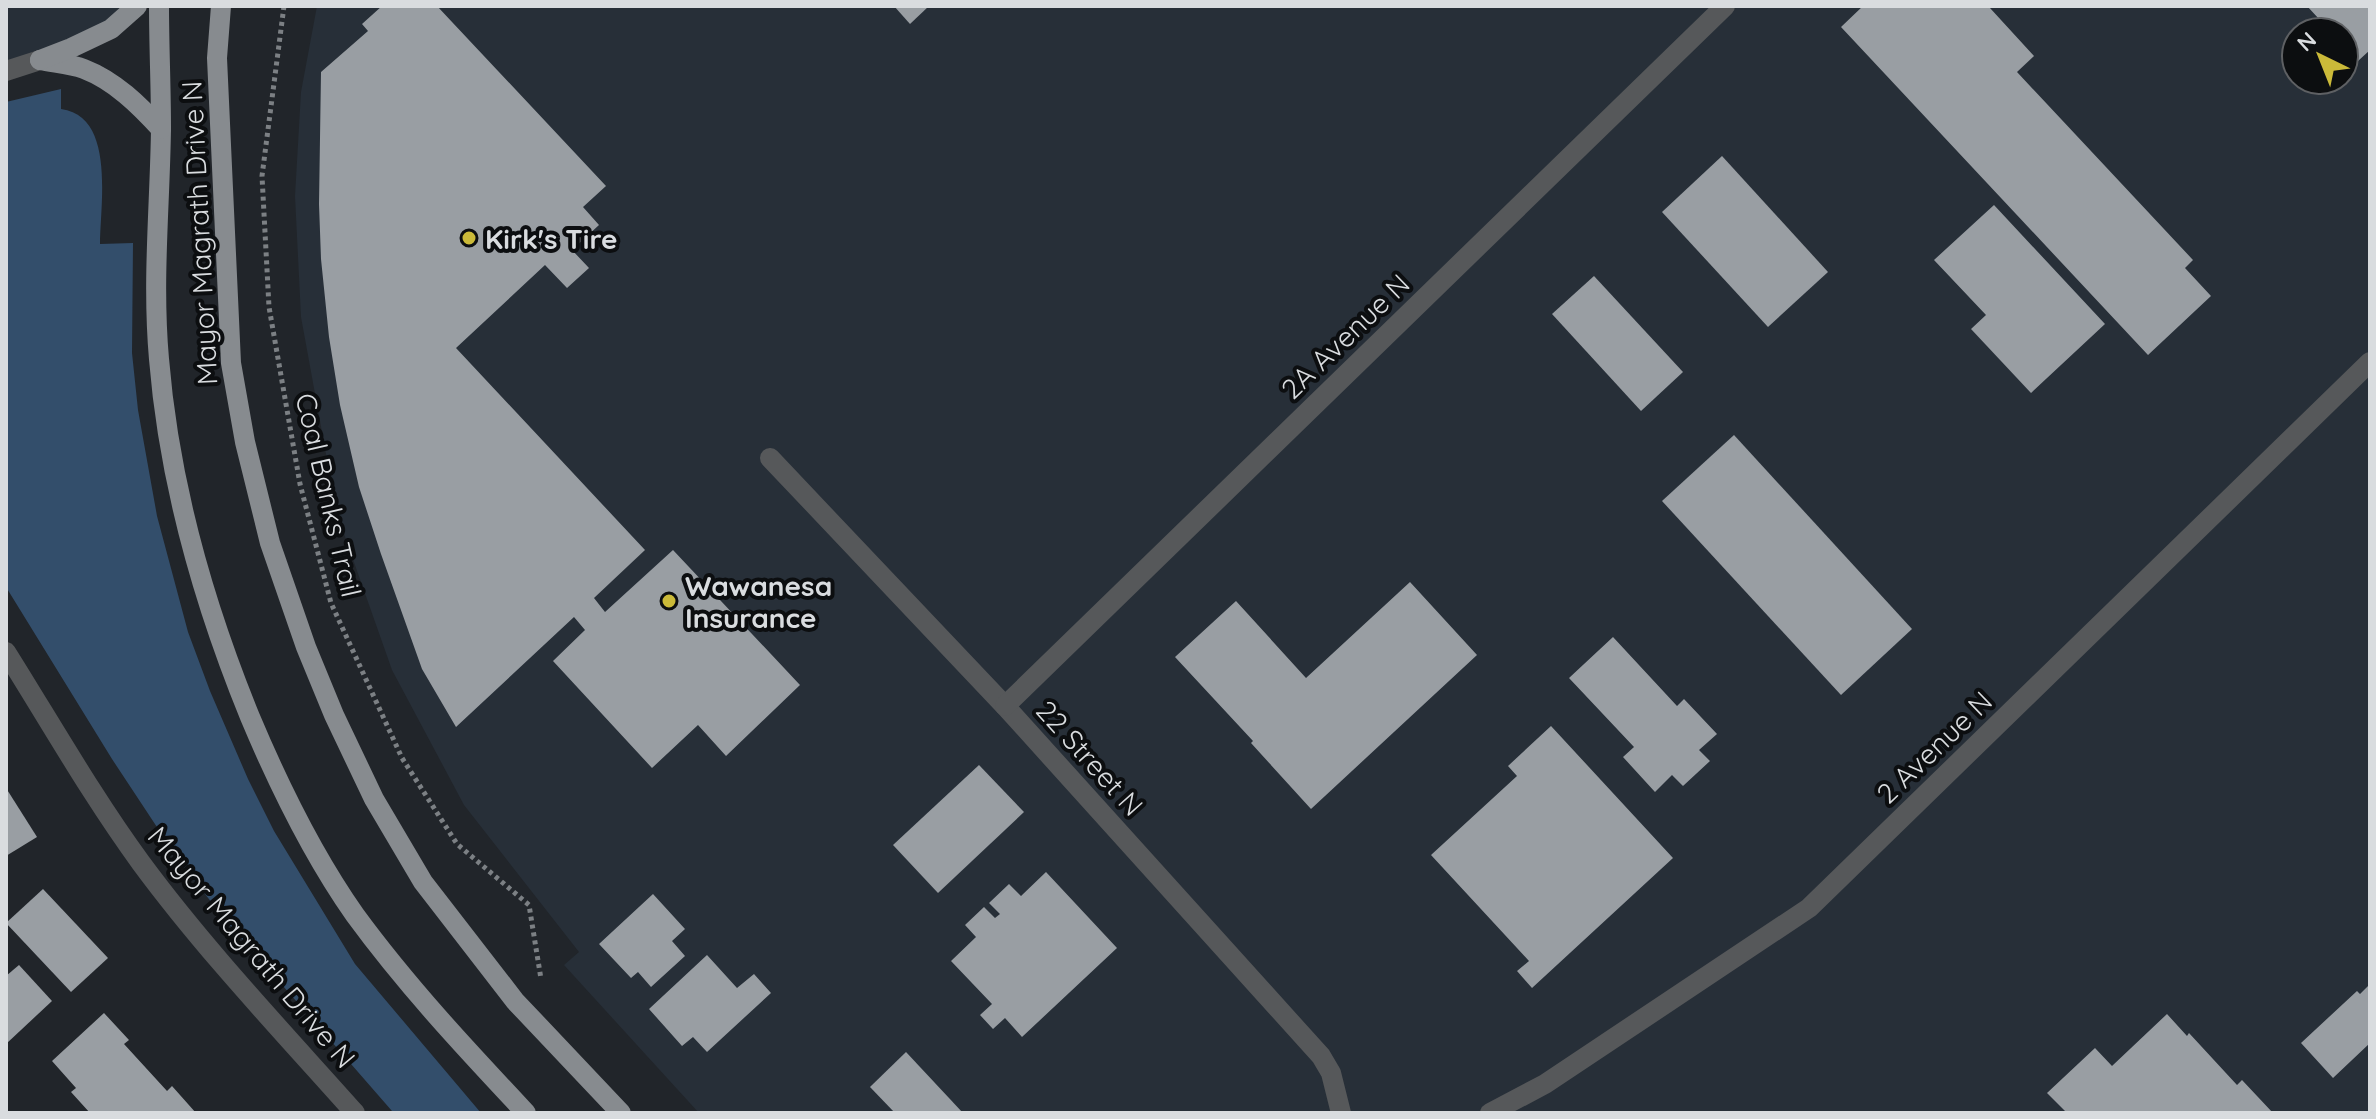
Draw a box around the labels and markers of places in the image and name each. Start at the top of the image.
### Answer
place label: Kirk's Tire [485,221,618,256]
marker: Kirk's Tire [460,229,478,247]
place label: Wawanesa Insurance [685,568,832,635]
marker: Wawanesa Insurance [660,592,678,610]

